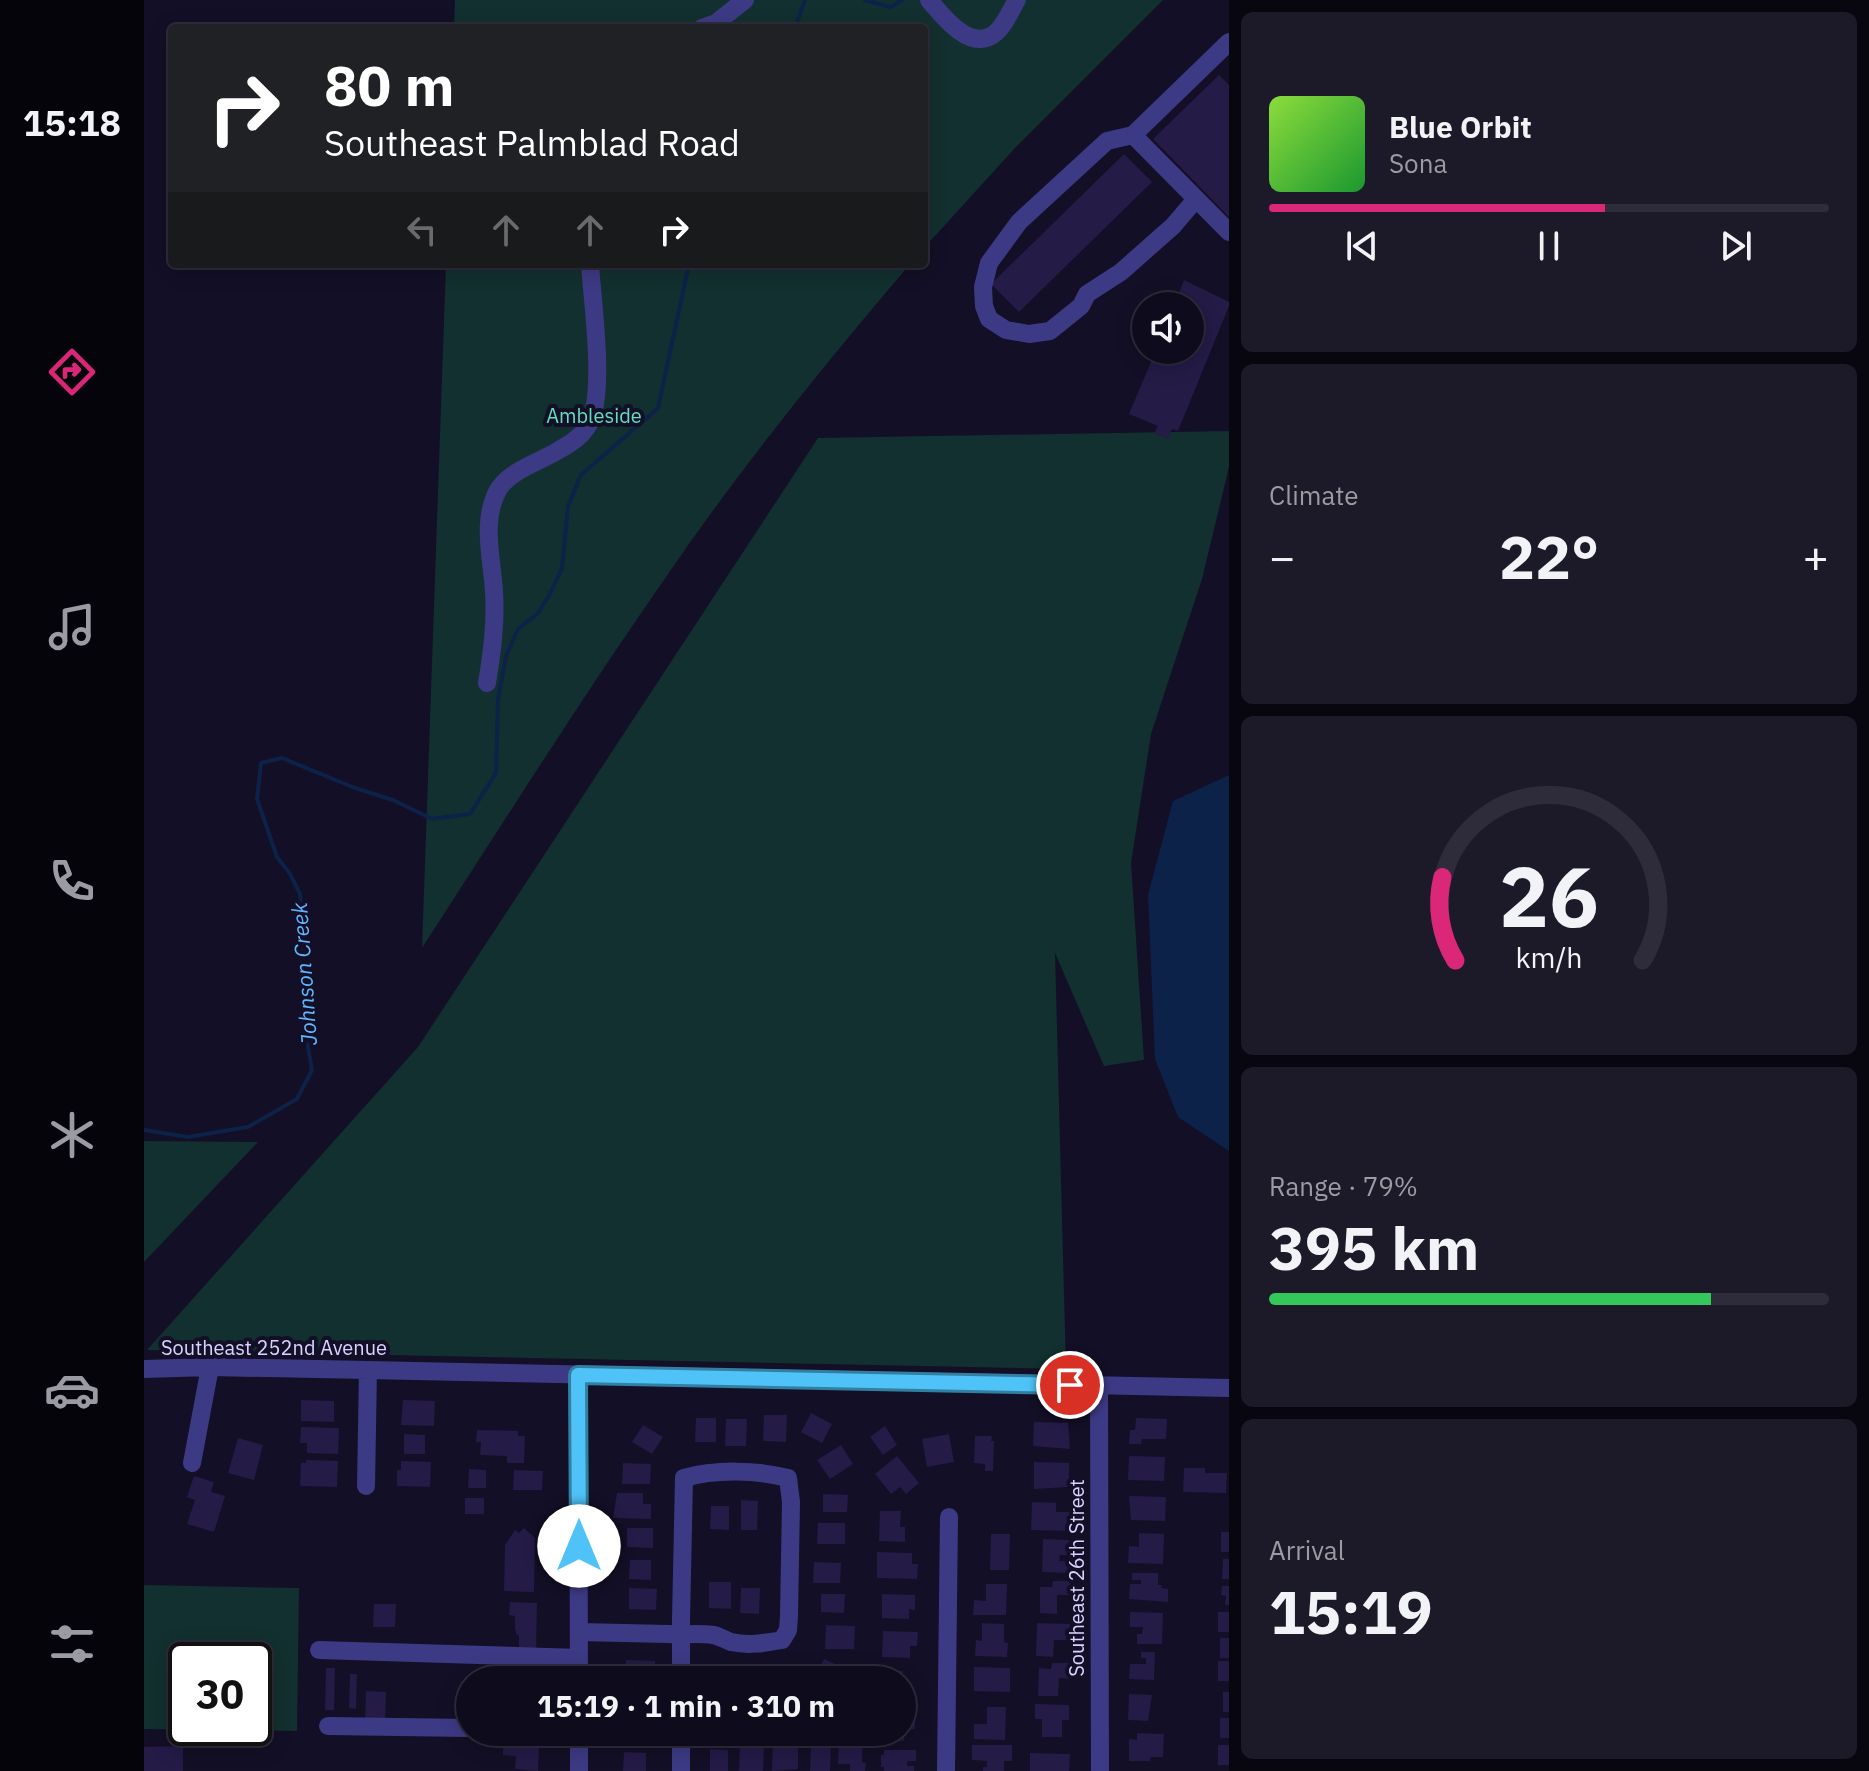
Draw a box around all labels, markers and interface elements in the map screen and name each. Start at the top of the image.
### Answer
text: 80 m [324,49,454,121]
icon: right [192,56,296,160]
text: 15:18 [23,99,121,146]
text: Blue Orbit [1389,107,1532,146]
text: Southeast Palmblad Road [324,119,740,166]
text: Sona [1389,146,1447,180]
icon: left [400,208,444,252]
icon: ahead [484,208,528,252]
icon: ahead [568,208,612,252]
icon: right [652,208,696,252]
icon: previous [1340,224,1384,268]
icon: pause [1527,224,1571,268]
icon: next [1714,224,1758,268]
map controls [1132,292,1204,364]
button: sound [1132,292,1204,364]
icon: directions [44,344,100,400]
park label: Ambleside [546,402,642,429]
text: Climate [1269,478,1359,512]
text: 22° [1499,517,1599,596]
text: − [1269,528,1295,585]
text: + [1803,528,1829,585]
icon: music [44,599,100,655]
text: 26 [1499,842,1599,950]
icon: phone [44,853,100,909]
water label: Johnson Creek [284,901,323,1046]
text: km/h [1515,940,1583,977]
icon: climate [44,1107,100,1163]
text: Range · 79% [1269,1169,1418,1203]
text: 395 km [1269,1208,1479,1287]
street label: Southeast 252nd Avenue [161,1334,387,1361]
pin [1036,1351,1104,1419]
icon: car [44,1362,100,1418]
icon: arrive [1048,1363,1092,1407]
street label: Southeast 26th Street [1063,1479,1090,1677]
position arrow [537,1504,621,1588]
text: Arrival [1269,1533,1345,1567]
text: 15:19 [1269,1572,1433,1651]
icon: filters [44,1616,100,1672]
speed limit sign: 30 [168,1642,272,1746]
text: 15:19 · 1 min · 310 m [537,1686,835,1725]

